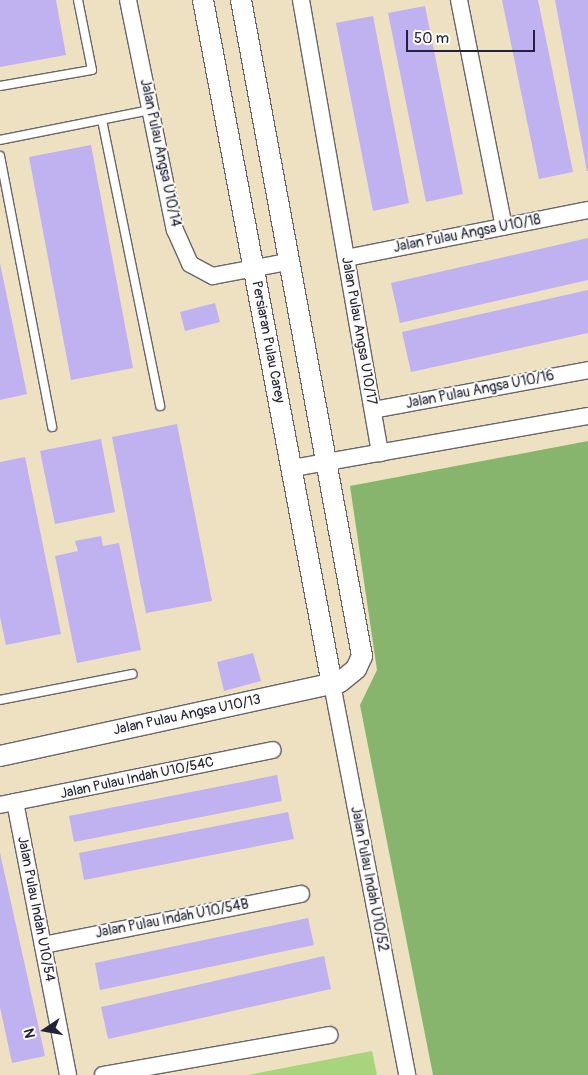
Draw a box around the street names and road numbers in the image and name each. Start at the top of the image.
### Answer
street label: Jalan Pulau Angsa U10/14 [136,78,184,228]
street label: Jalan Pulau Angsa U10/18 [392,211,542,257]
street label: Jalan Pulau Angsa U10/17 [338,256,380,406]
street label: Persiaran Pulau Carey [248,279,288,405]
street label: Jalan Pulau Angsa U10/16 [404,367,556,413]
street label: Jalan Pulau Angsa U10/13 [112,691,262,739]
street label: Jalan Pulau Indah U10/54C [59,754,215,802]
street label: Jalan Pulau Indah U10/52 [347,805,391,953]
street label: Jalan Pulau Indah U10/54 [14,835,58,983]
street label: Jalan Pulau Indah U10/54B [94,896,250,942]

